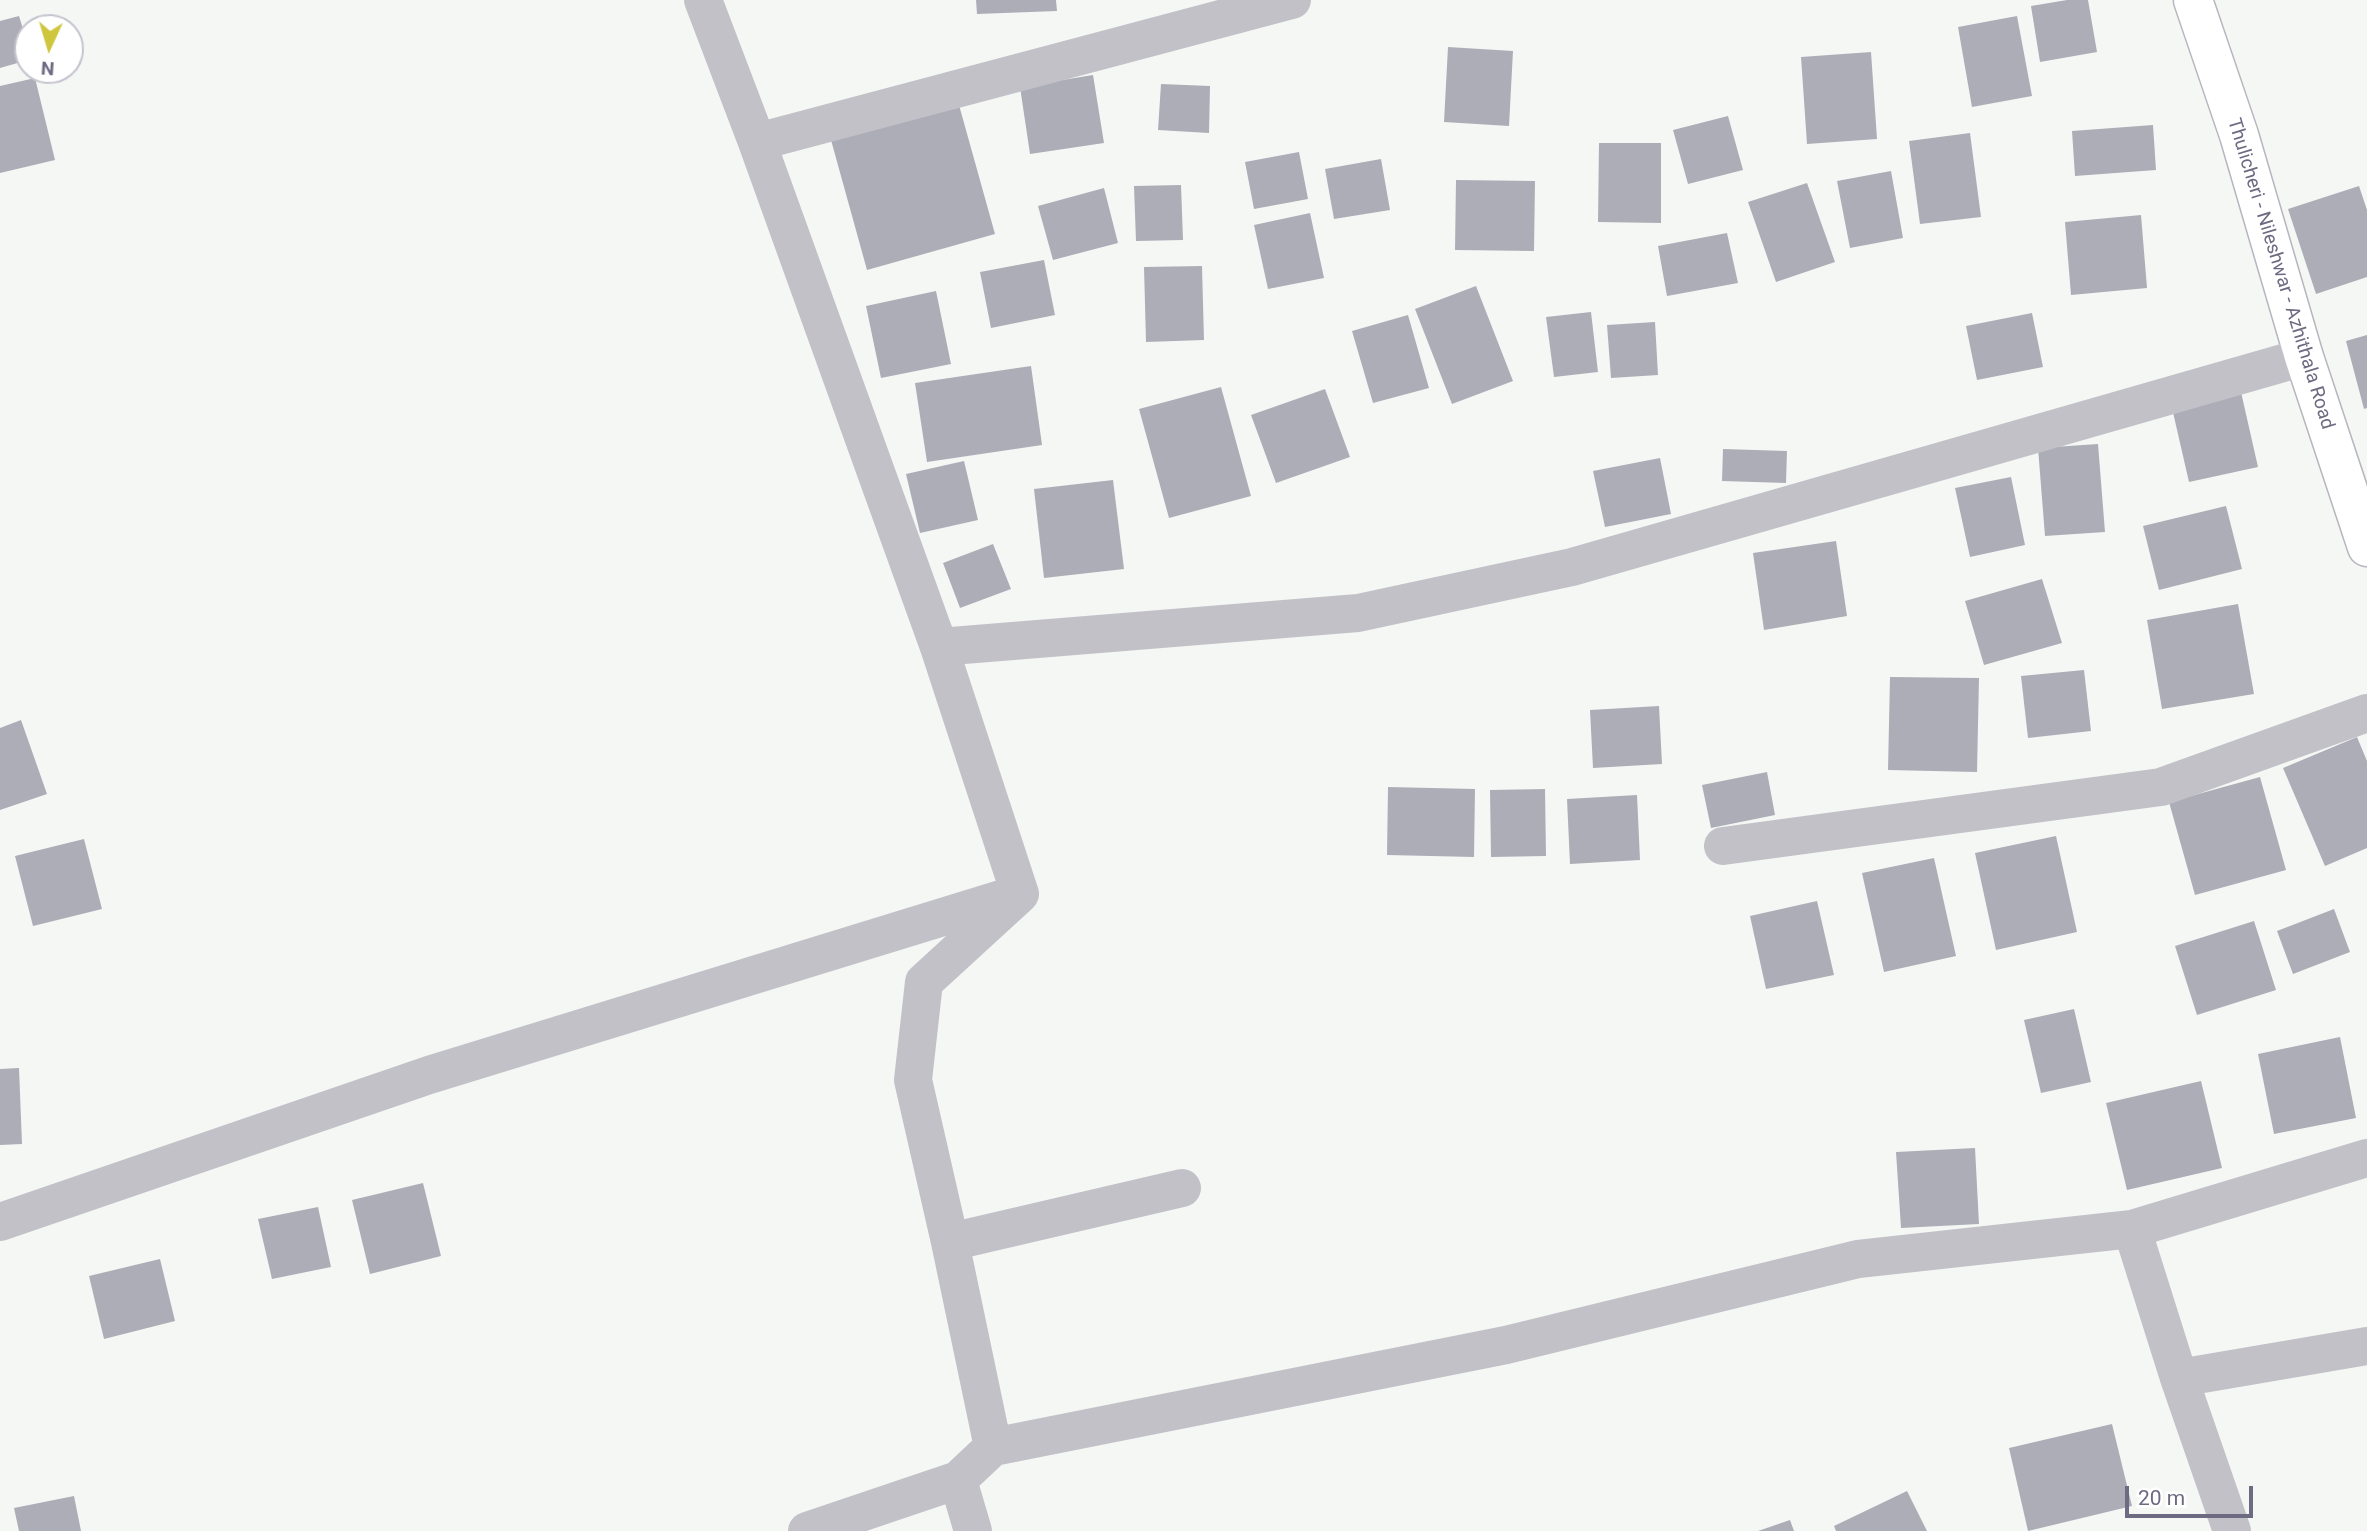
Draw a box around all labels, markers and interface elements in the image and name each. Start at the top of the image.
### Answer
north arrow [14,14,84,84]
text: N [40,57,55,80]
street label: Thulicheri - Nileshwar - Azhithala Road [2222,116,2338,432]
scale bar [2129,1472,2257,1516]
text: 20 m [2138,1486,2185,1510]

